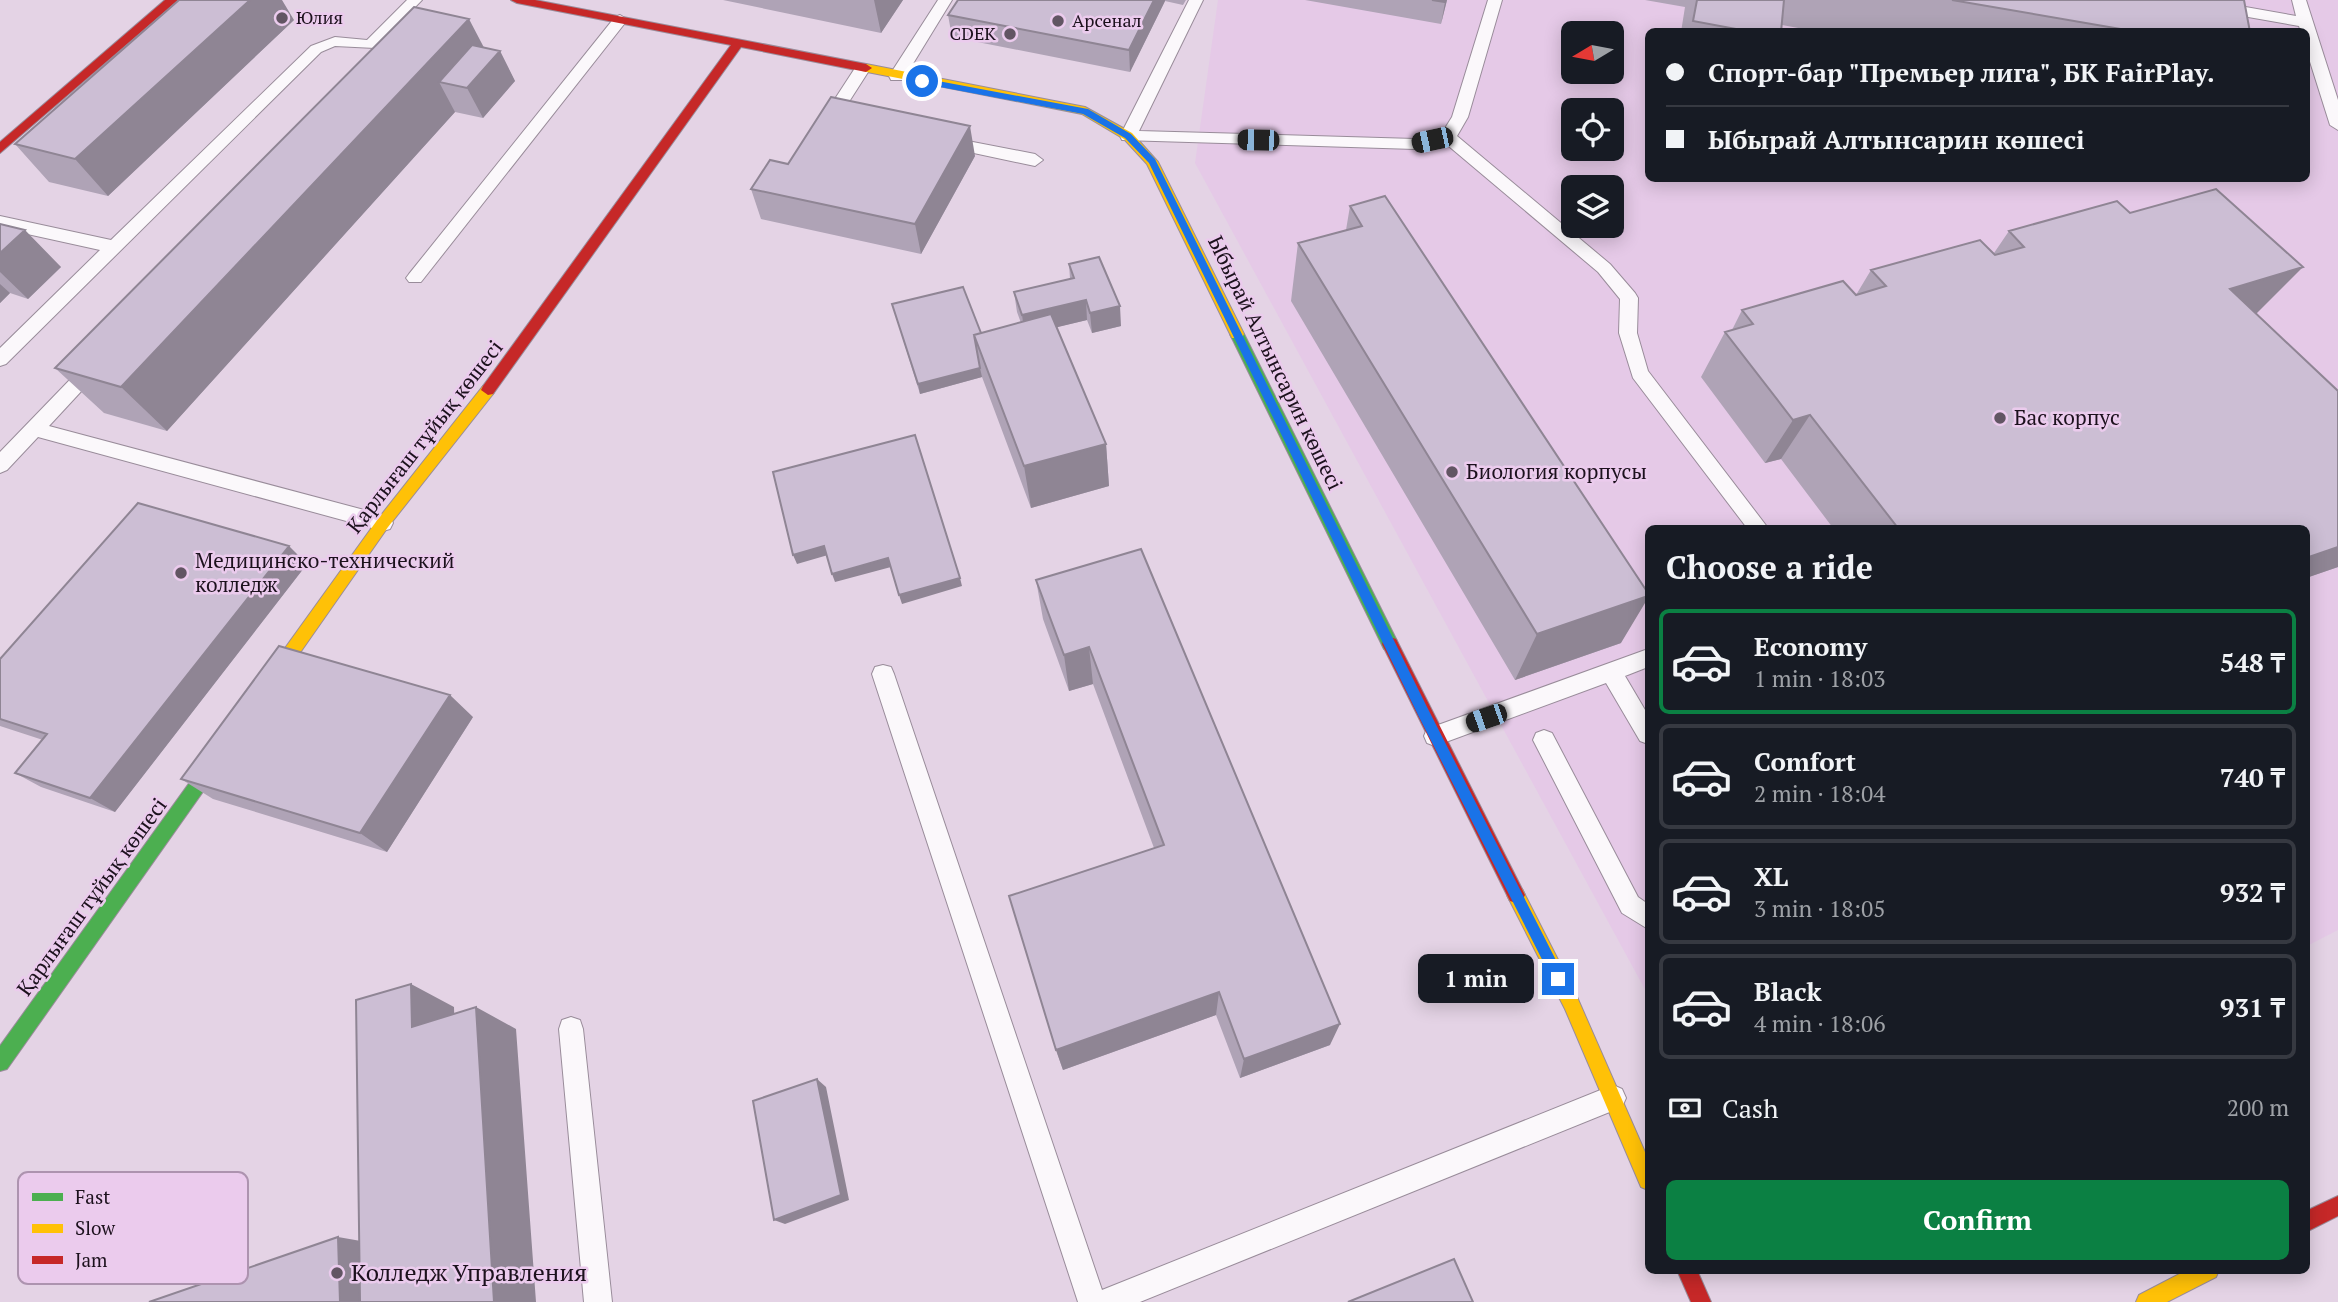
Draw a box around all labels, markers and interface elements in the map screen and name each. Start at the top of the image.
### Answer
place label: Юлия [296,5,343,29]
place label: Арсенал [1072,8,1142,32]
marker: Юлия [274,10,290,26]
marker: Арсенал [1050,13,1066,29]
place label: CDEK [950,21,996,45]
north arrow [1561,21,1624,84]
map controls [1561,21,1624,238]
marker: CDEK [1002,26,1018,42]
text: Спорт-бар "Премьер лига", БК FairPlay. [1708,55,2215,89]
route start [906,65,938,97]
button: locate [1561,98,1624,161]
text: Ыбырай Алтынсарин көшесі [1708,122,2085,156]
car [1410,125,1455,155]
car [1237,129,1280,151]
button: layers [1561,175,1624,238]
street label: Ыбырай Алтынсарин көшесі [1202,231,1350,494]
street label: Қарлығаш тұйық көшесі [340,334,509,539]
place label: Бас корпус [2014,403,2120,431]
marker: Бас корпус [1992,410,2008,426]
place label: Биология корпусы [1466,457,1647,485]
marker: Биология корпусы [1444,464,1460,480]
place label: Медицинско-технический колледж [195,546,455,598]
text: Choose a ride [1666,546,1873,588]
marker: Медицинско-технический колледж [173,565,189,581]
text: Economy [1754,629,1867,663]
icon: car [1670,630,1733,693]
text: 548 ₸ [2220,645,2285,679]
text: 1 min · 18:03 [1754,663,1886,694]
car [1463,701,1510,735]
text: Comfort [1754,744,1856,778]
icon: car [1670,745,1733,808]
text: 740 ₸ [2220,760,2285,794]
text: 2 min · 18:04 [1754,778,1886,809]
street label: Қарлығаш тұйық көшесі [10,792,172,1001]
text: XL [1754,859,1788,893]
icon: car [1670,860,1733,923]
text: 932 ₸ [2220,875,2285,909]
text: 3 min · 18:05 [1754,893,1886,924]
callout: 1 min [1418,954,1534,1004]
text: 1 min [1445,963,1507,994]
route end [1542,963,1574,995]
text: Black [1754,974,1822,1008]
icon: car [1670,975,1733,1038]
text: 931 ₸ [2220,990,2285,1024]
text: 4 min · 18:06 [1754,1008,1886,1039]
icon: cash [1666,1089,1704,1127]
text: Cash [1722,1091,1778,1125]
text: 200 m [2227,1092,2289,1123]
legend [18,1172,248,1284]
button: Confirm [1666,1180,2289,1260]
text: Fast [75,1184,110,1209]
text: Slow [75,1215,116,1240]
text: Jam [75,1247,108,1272]
place label: Колледж Управления [351,1256,587,1288]
marker: Колледж Управления [329,1265,345,1281]

